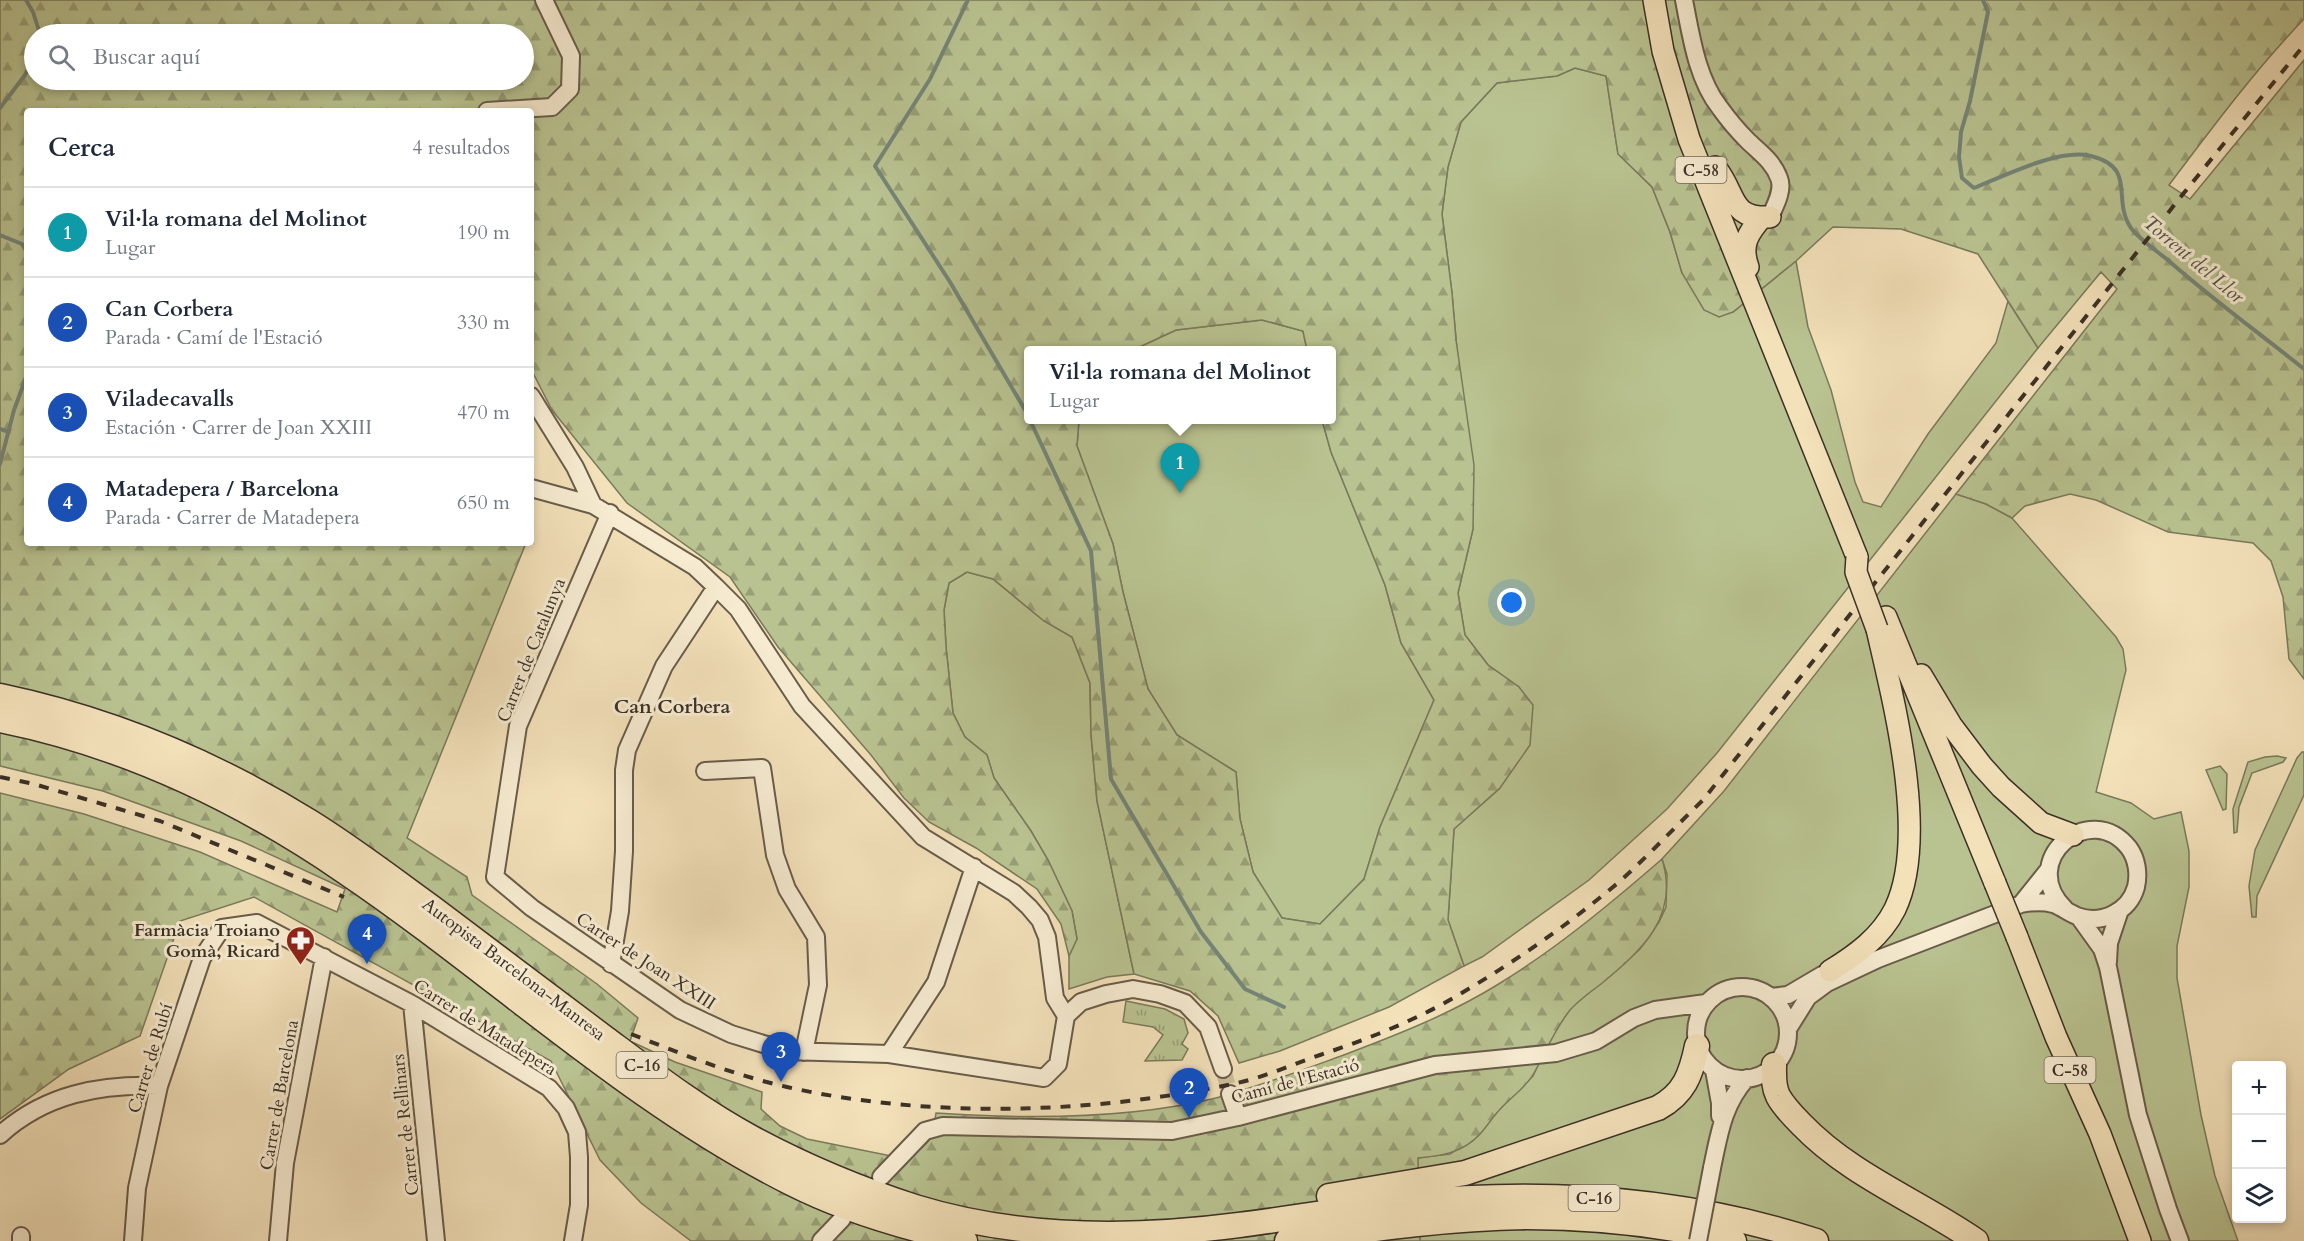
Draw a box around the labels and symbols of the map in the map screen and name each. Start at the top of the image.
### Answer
road number: C-58 [1676,157,1726,183]
water label: Torrent del Llor [2137,209,2251,311]
pin: 1 [1160,444,1200,493]
street label: Carrer de Catalunya [491,574,572,726]
your location [1497,588,1526,617]
district label: Can Corbera [614,693,730,720]
street label: Autopista Barcelona-Manresa [417,892,611,1047]
street label: Carrer de Joan XXIII [571,907,721,1016]
pin: 4 [348,914,386,964]
place label: Farmàcia Troiano Gomà, Ricard [134,918,281,964]
pharmacy icon: Farmàcia Troiano Gomà, Ricard [285,924,317,966]
street label: Carrer de Matadepera [408,973,561,1082]
street label: Carrer de Rubí [122,1000,179,1116]
street label: Carrer de Barcelona [254,1018,305,1172]
pin: 3 [762,1032,800,1082]
road number: C-16 [616,1052,668,1078]
street label: Camí de l'Estació [1228,1052,1362,1111]
street label: Carrer de Rellinars [386,1053,425,1197]
road number: C-58 [2044,1057,2096,1083]
pin: 2 [1170,1068,1208,1118]
road number: C-16 [1568,1185,1620,1211]

